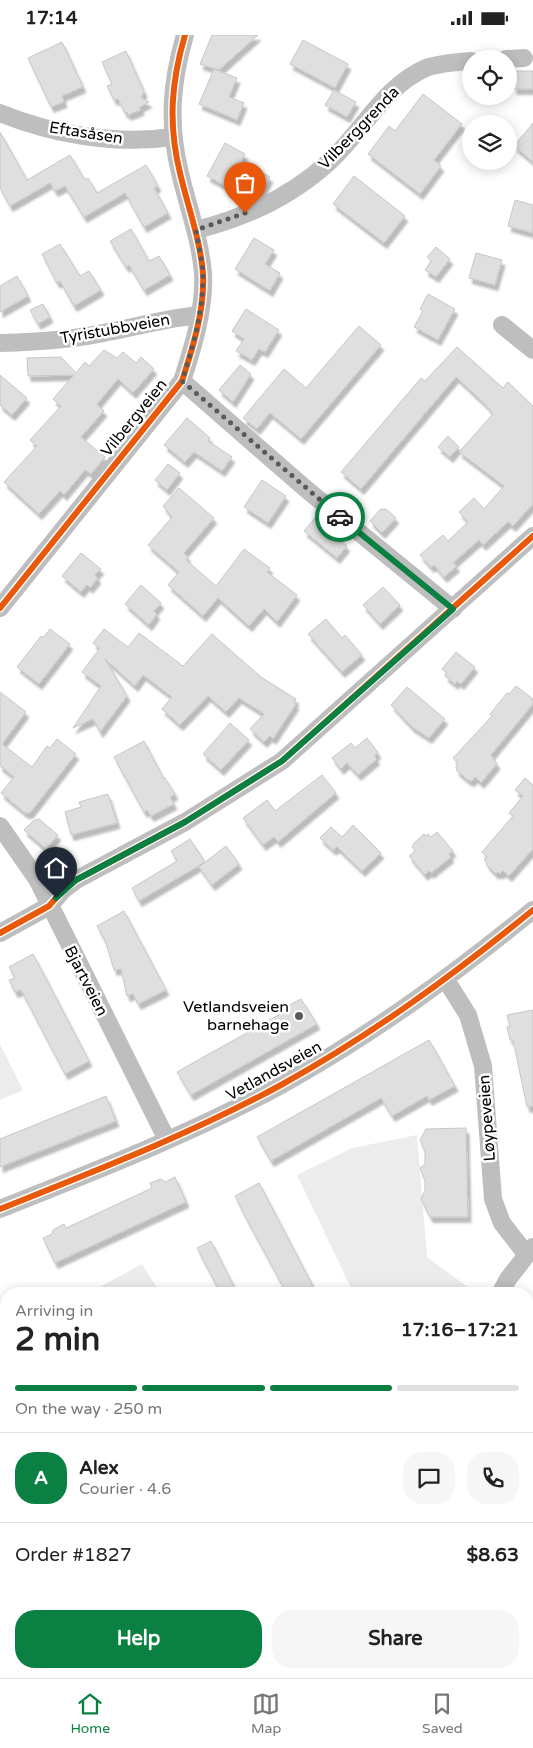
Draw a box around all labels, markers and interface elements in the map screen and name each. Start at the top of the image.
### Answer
text: 17:14 [25,7,78,29]
map controls [462,50,517,170]
button: locate [462,50,517,105]
street label: Vilberggrenda [314,82,404,174]
button: layers [462,115,517,170]
street label: Eftasåsen [48,117,124,149]
pin [224,162,266,213]
icon: bag [231,169,259,197]
street label: Tyristubbveien [59,310,171,348]
street label: Vilbergveien [97,375,171,461]
courier [315,492,365,542]
icon: car [326,503,354,531]
pin [35,847,77,898]
icon: home [42,854,70,882]
street label: Bjartveien [60,942,112,1020]
place label: Vetlandsveien barnehage [183,997,289,1035]
marker: Vetlandsveien barnehage [293,1010,305,1022]
street label: Vetlandsveien [223,1037,325,1105]
street label: Løypeveien [474,1074,500,1162]
text: Arriving in [15,1301,93,1321]
text: 17:16–17:21 [401,1319,519,1341]
text: 2 min [15,1321,100,1359]
text: On the way · 250 m [15,1399,162,1419]
button: chat [403,1452,455,1504]
button: phone [467,1452,519,1504]
text: Alex [79,1457,119,1479]
text: A [34,1467,48,1489]
text: Courier · 4.6 [79,1479,171,1499]
text: Order #1827 [15,1544,132,1566]
text: $8.63 [467,1544,519,1566]
button: Help [15,1610,262,1668]
button: Share [272,1610,519,1668]
tab: Home [70,1690,110,1737]
tab: Map [251,1690,281,1737]
tab: Saved [422,1690,463,1737]

